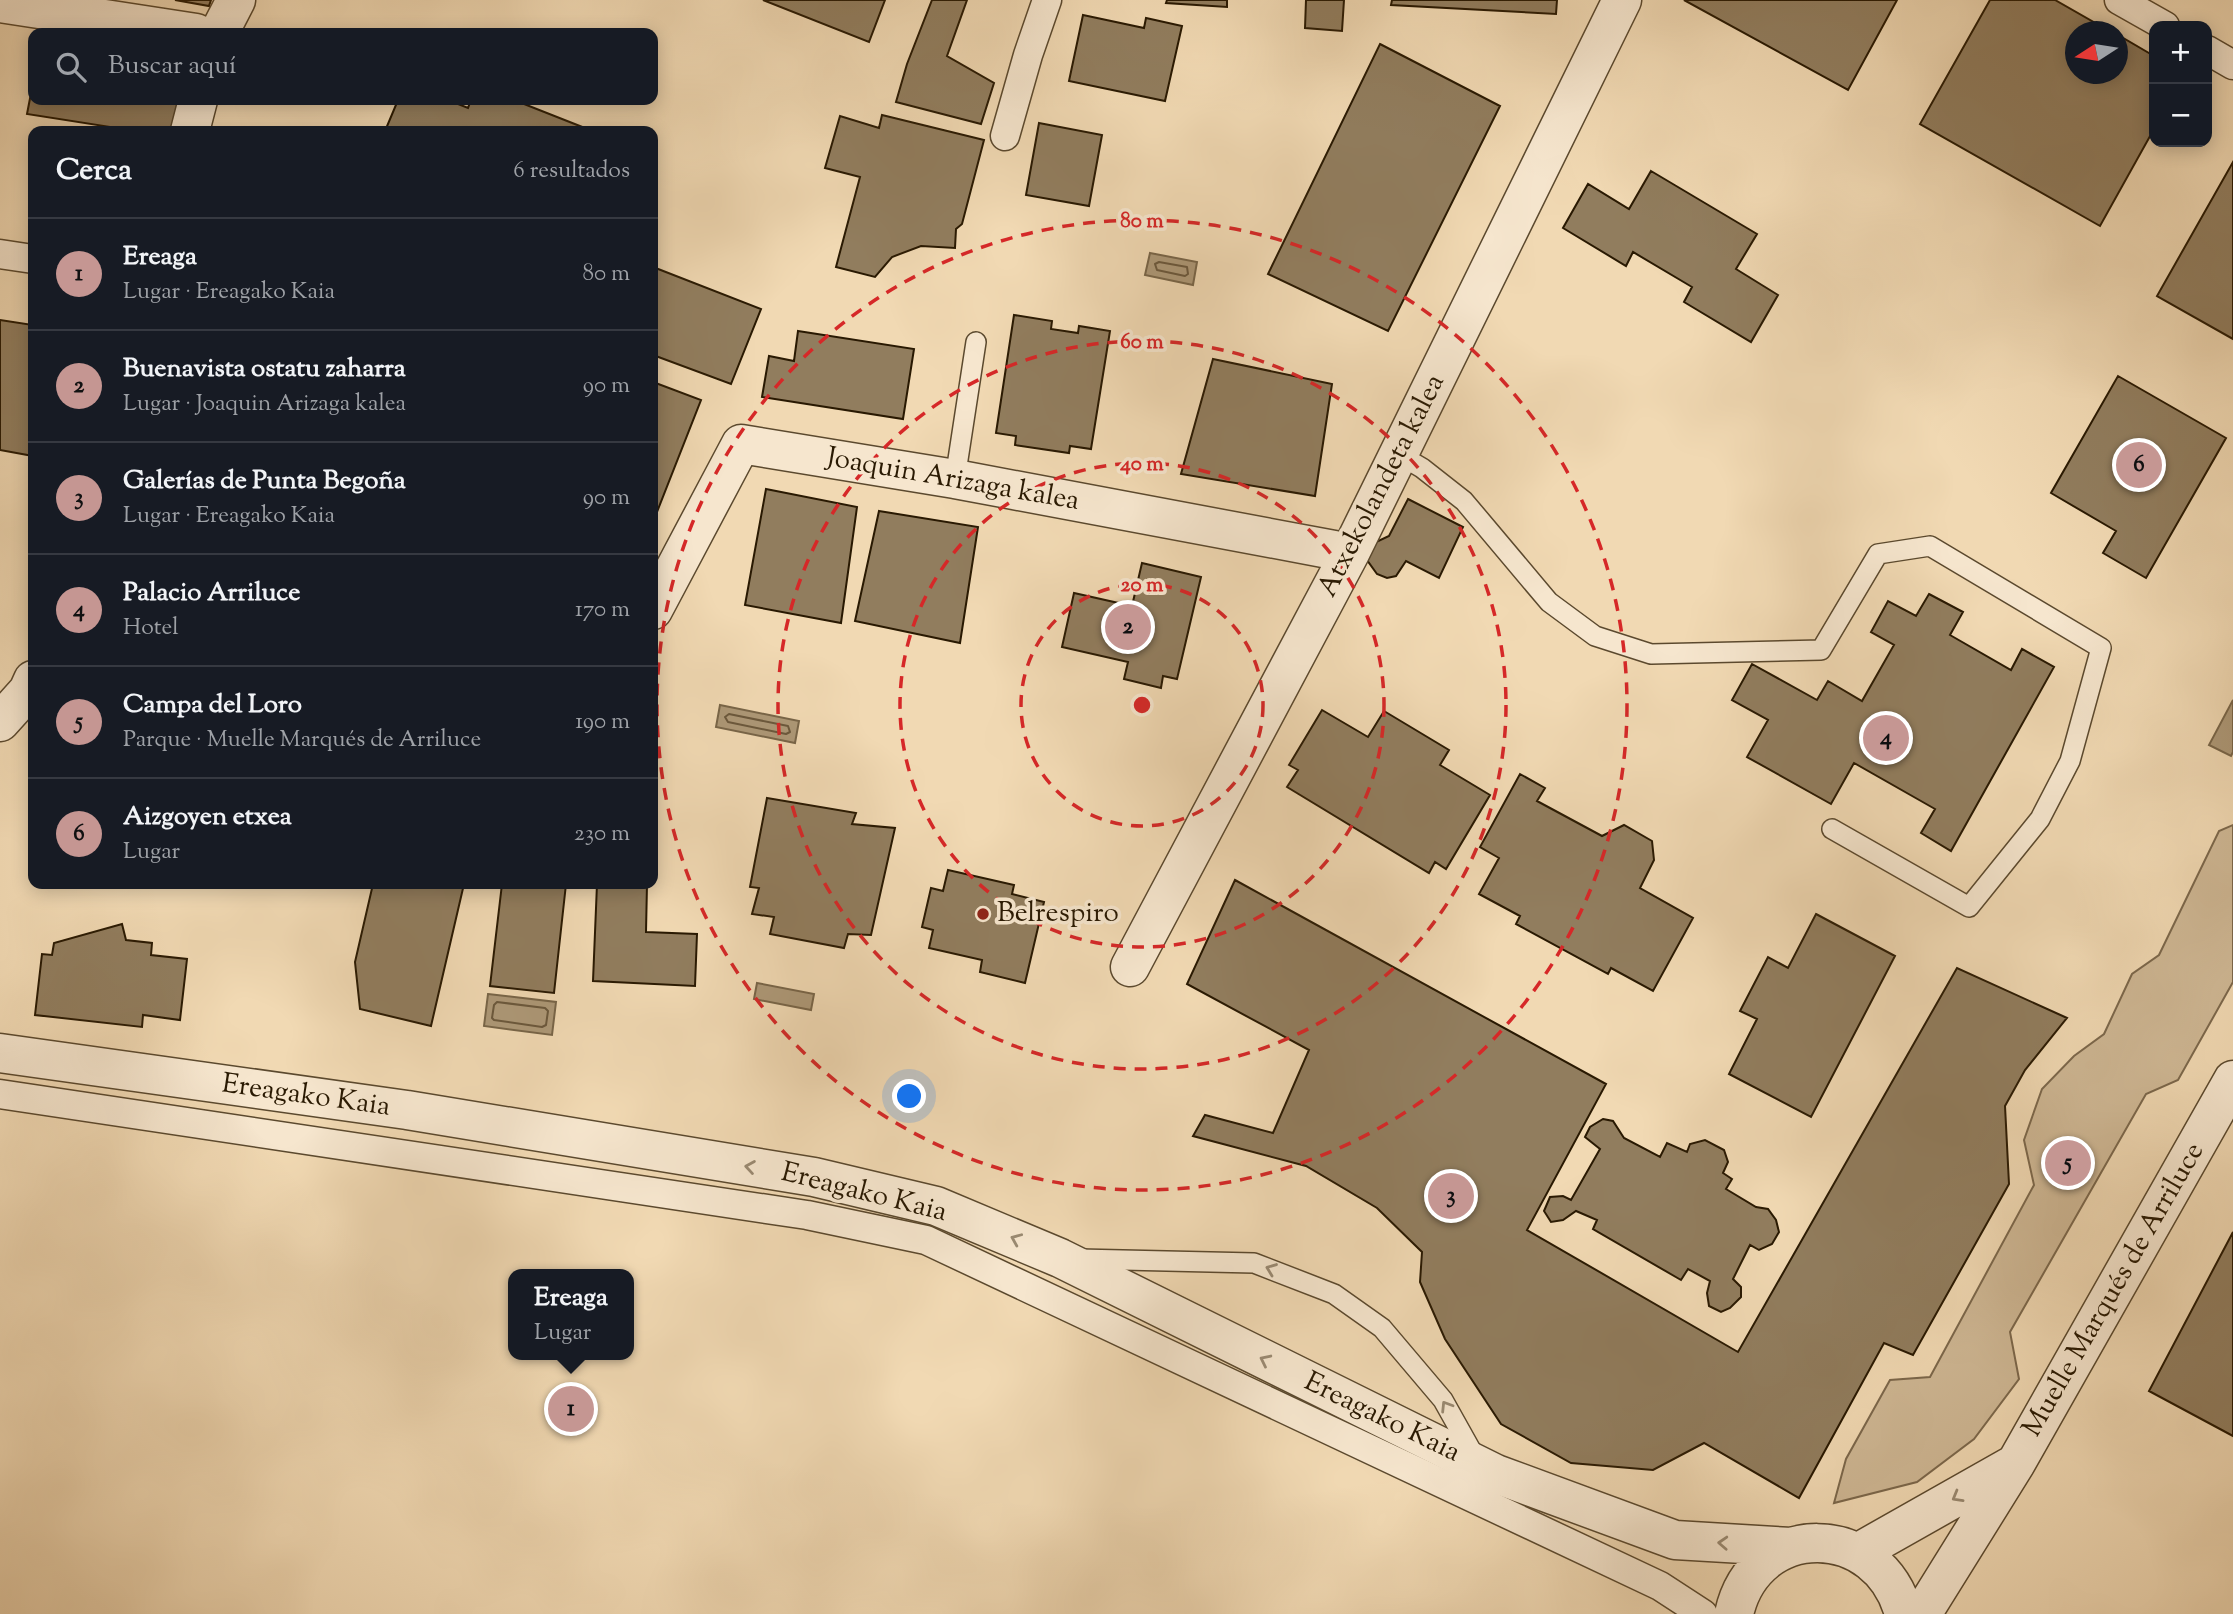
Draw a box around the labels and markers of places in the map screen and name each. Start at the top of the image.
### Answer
pin: 6 [2116,439,2162,491]
pin: 2 [1105,601,1151,653]
centre of rings [1130,693,1154,717]
pin: 4 [1863,712,1909,764]
place label: Belrespiro [997,894,1119,934]
marker: Belrespiro [975,906,991,922]
pin: 5 [2045,1137,2091,1189]
pin: 3 [1428,1170,1474,1222]
pin: 1 [548,1383,594,1435]

